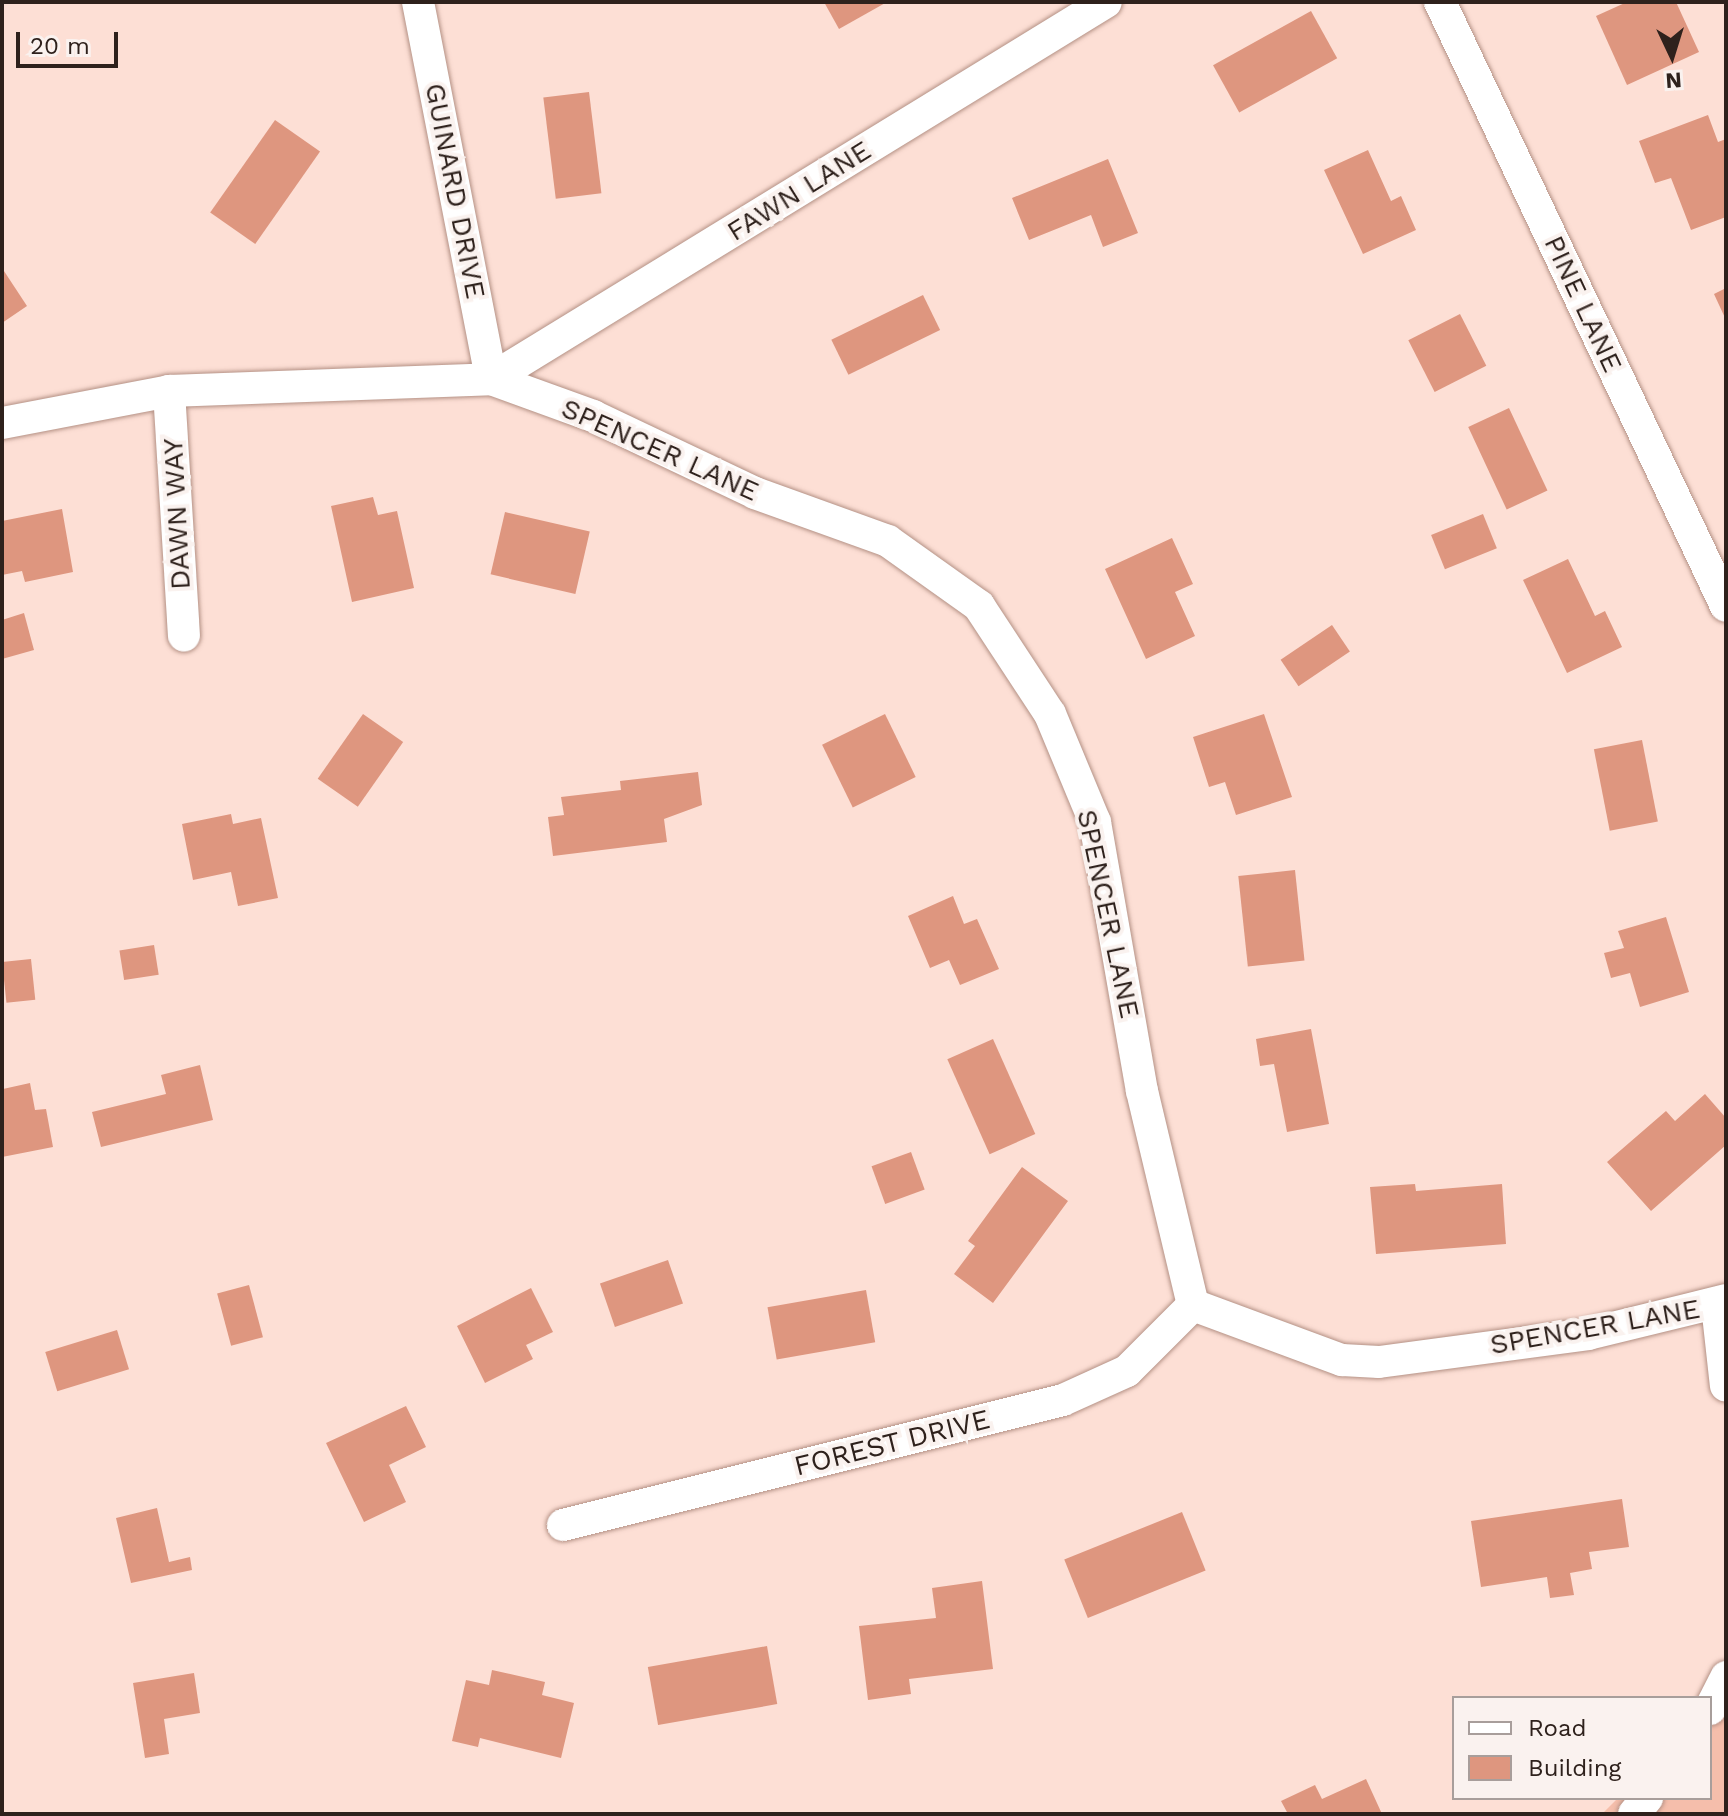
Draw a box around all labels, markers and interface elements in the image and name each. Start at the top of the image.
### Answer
scale bar [20,16,122,66]
north arrow [1632,16,1712,96]
text: 20 m [30,32,90,60]
text: N [1665,67,1683,93]
street label: GUINARD DRIVE [418,80,492,302]
street label: FAWN LANE [721,134,877,248]
street label: PINE LANE [1537,230,1629,378]
street label: SPENCER LANE [556,391,764,509]
street label: DAWN WAY [156,437,198,591]
street label: SPENCER LANE [1069,807,1147,1021]
street label: SPENCER LANE [1488,1292,1702,1362]
street label: FOREST DRIVE [790,1402,994,1484]
legend [1452,1696,1712,1800]
text: Road [1528,1714,1587,1742]
text: Building [1528,1754,1621,1782]

